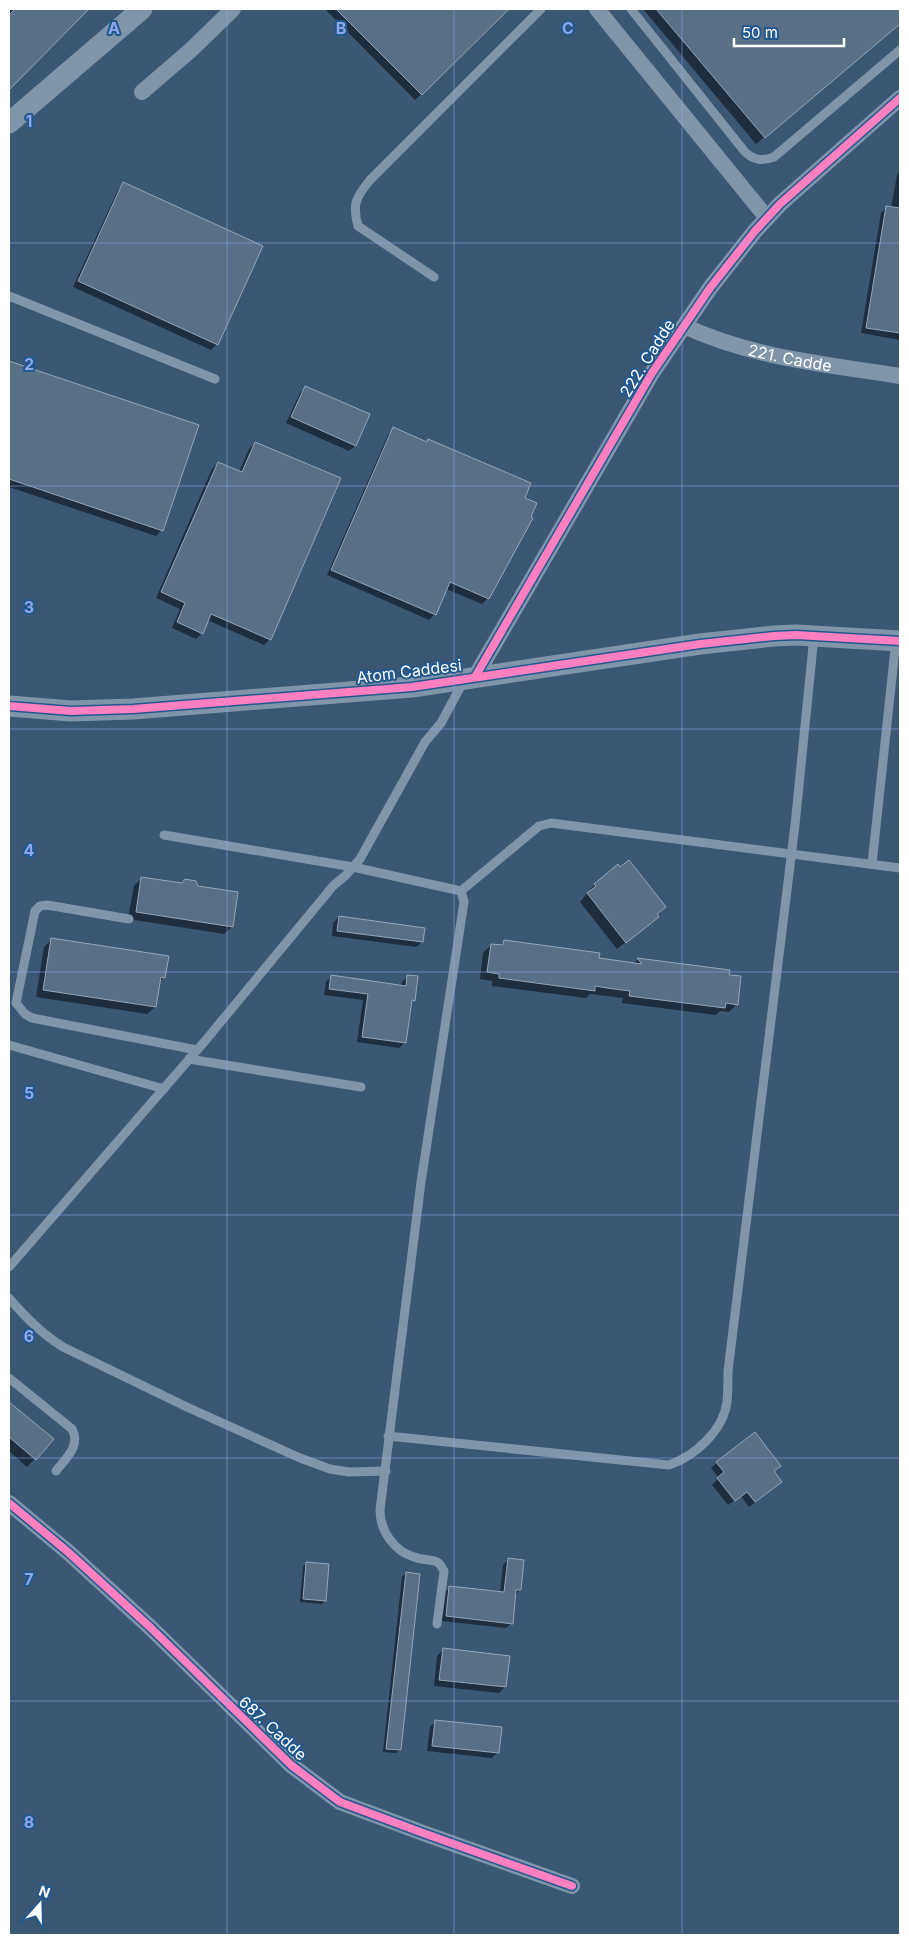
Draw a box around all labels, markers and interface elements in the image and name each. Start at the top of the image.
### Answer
scale bar [734,15,844,47]
text: A [108,18,120,38]
text: B [336,18,346,38]
text: C [562,18,574,38]
text: 50 m [742,23,778,42]
text: 1 [26,111,32,131]
street label: 222. Cadde [615,315,679,401]
street label: 221. Cadde [746,339,833,376]
text: 2 [24,354,34,374]
text: 3 [24,597,34,617]
street label: Atom Caddesi [355,655,463,687]
text: 4 [24,840,35,860]
text: 5 [24,1083,34,1103]
text: 6 [24,1326,34,1346]
text: 7 [24,1569,34,1589]
street label: 687. Cadde [235,1692,311,1764]
text: 8 [24,1812,34,1832]
north arrow [15,1879,65,1929]
text: N [37,1882,53,1901]

